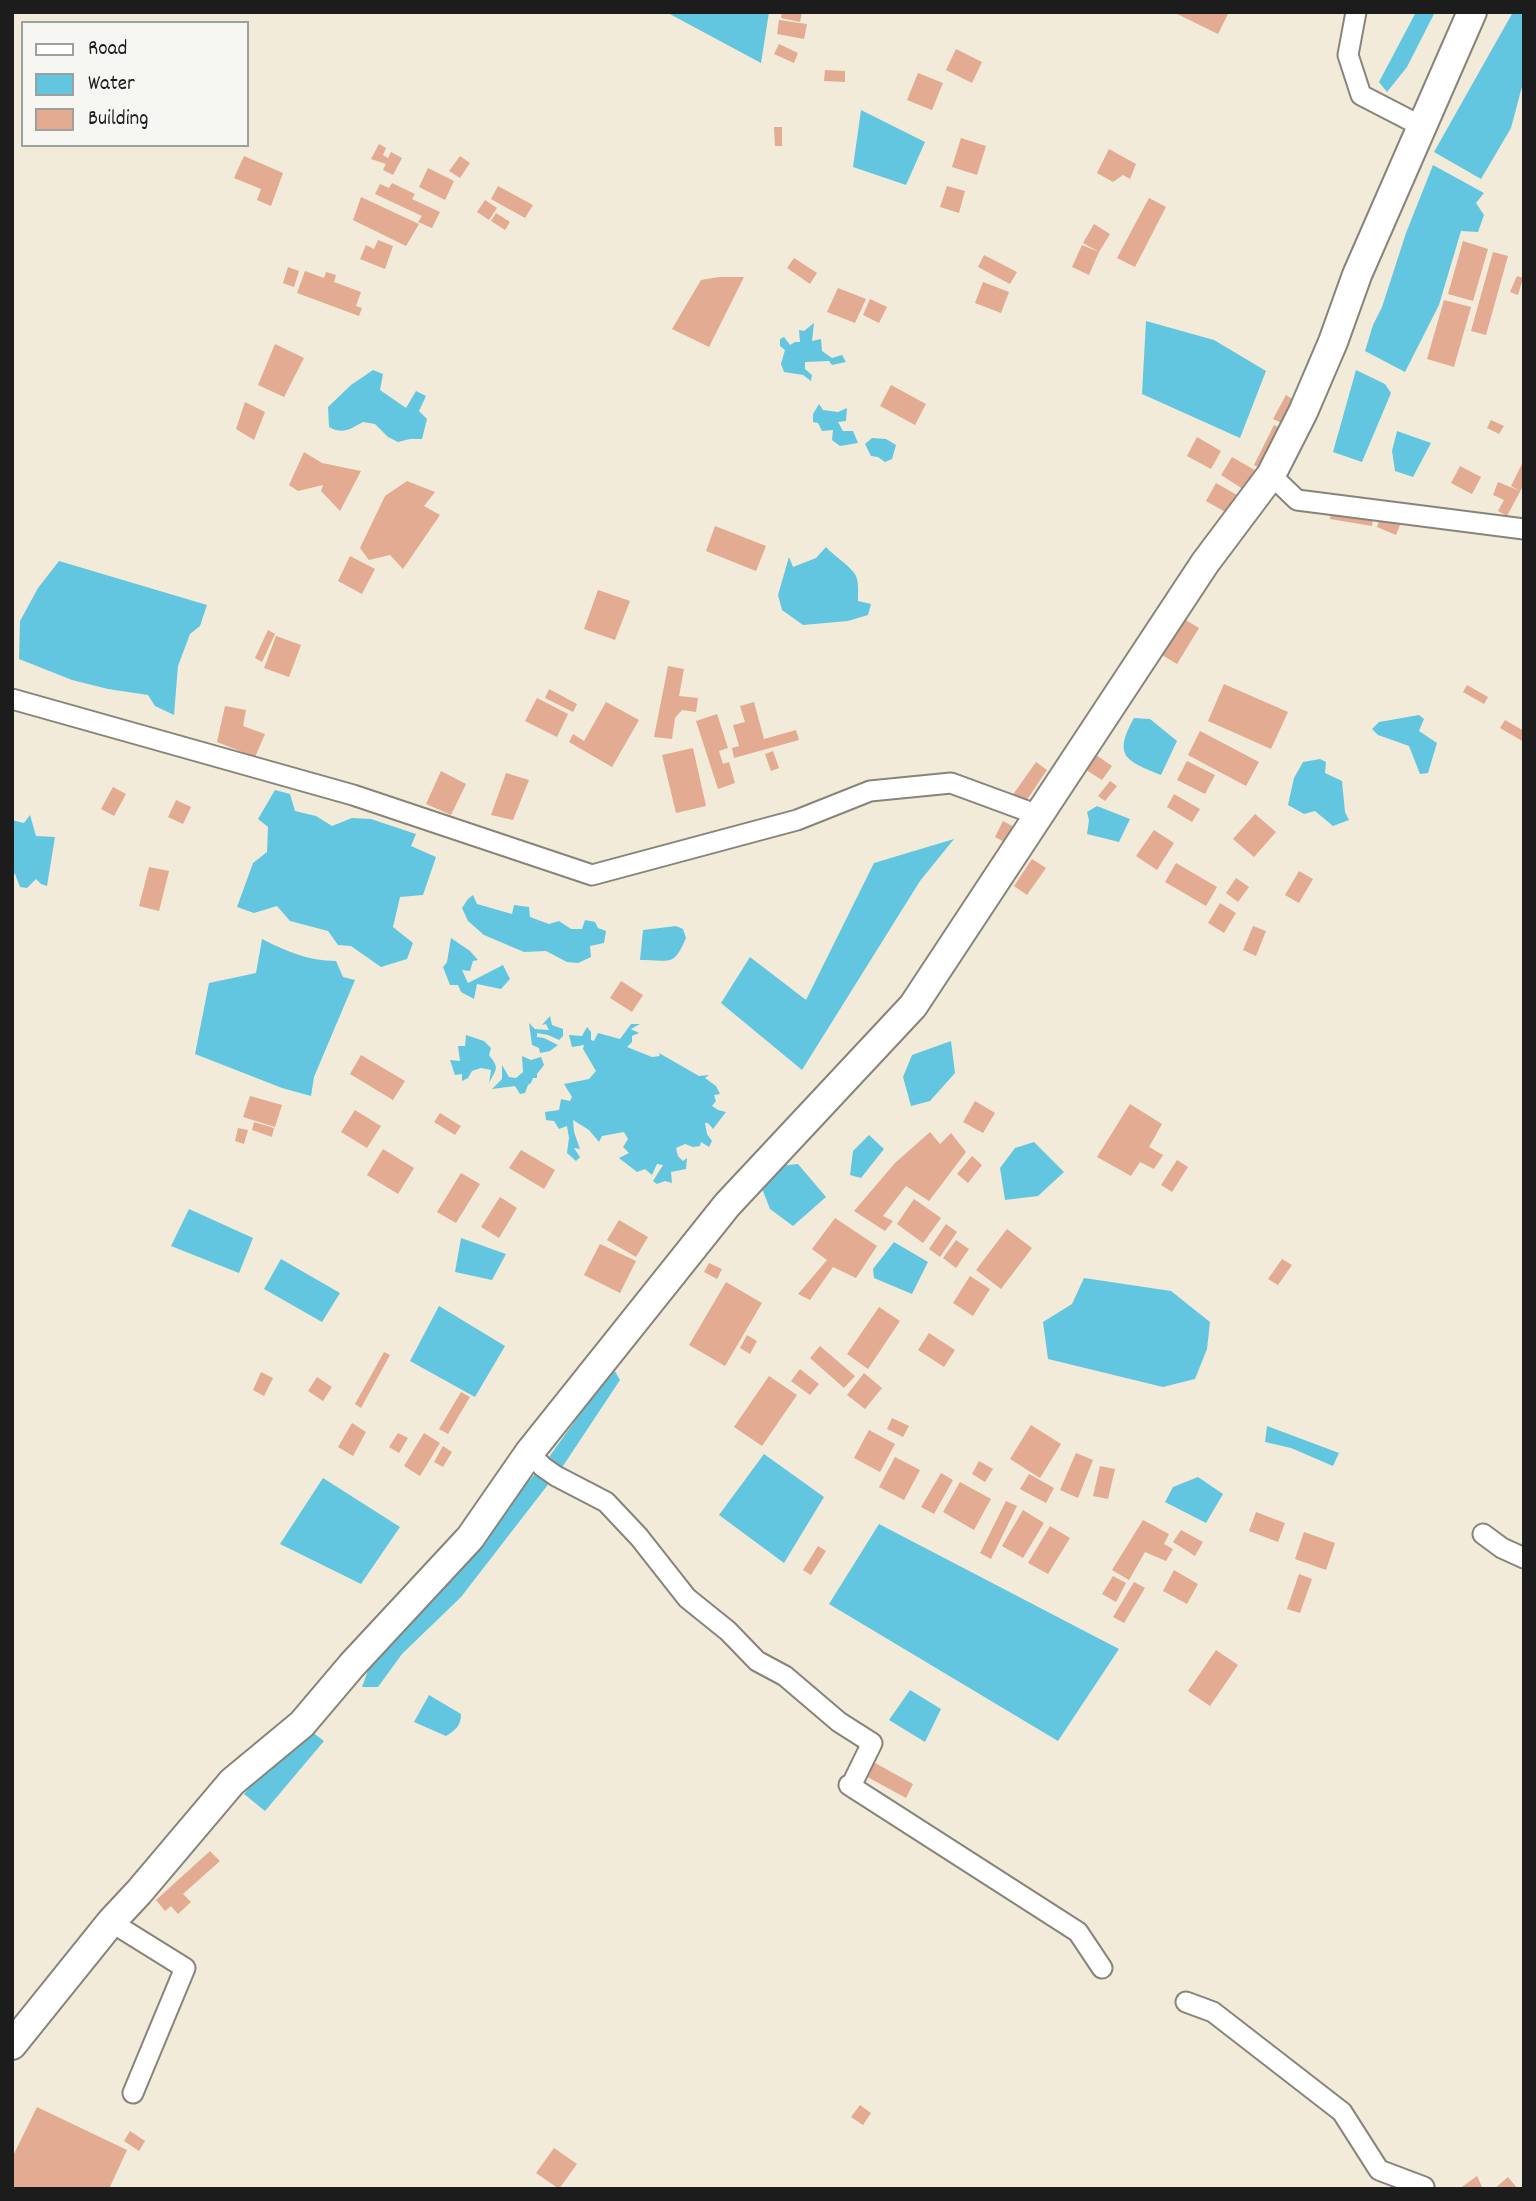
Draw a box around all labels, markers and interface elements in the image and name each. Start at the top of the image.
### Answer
legend [21,21,248,147]
text: Road [88,35,127,65]
text: Water [88,70,135,100]
text: Building [88,105,148,135]

